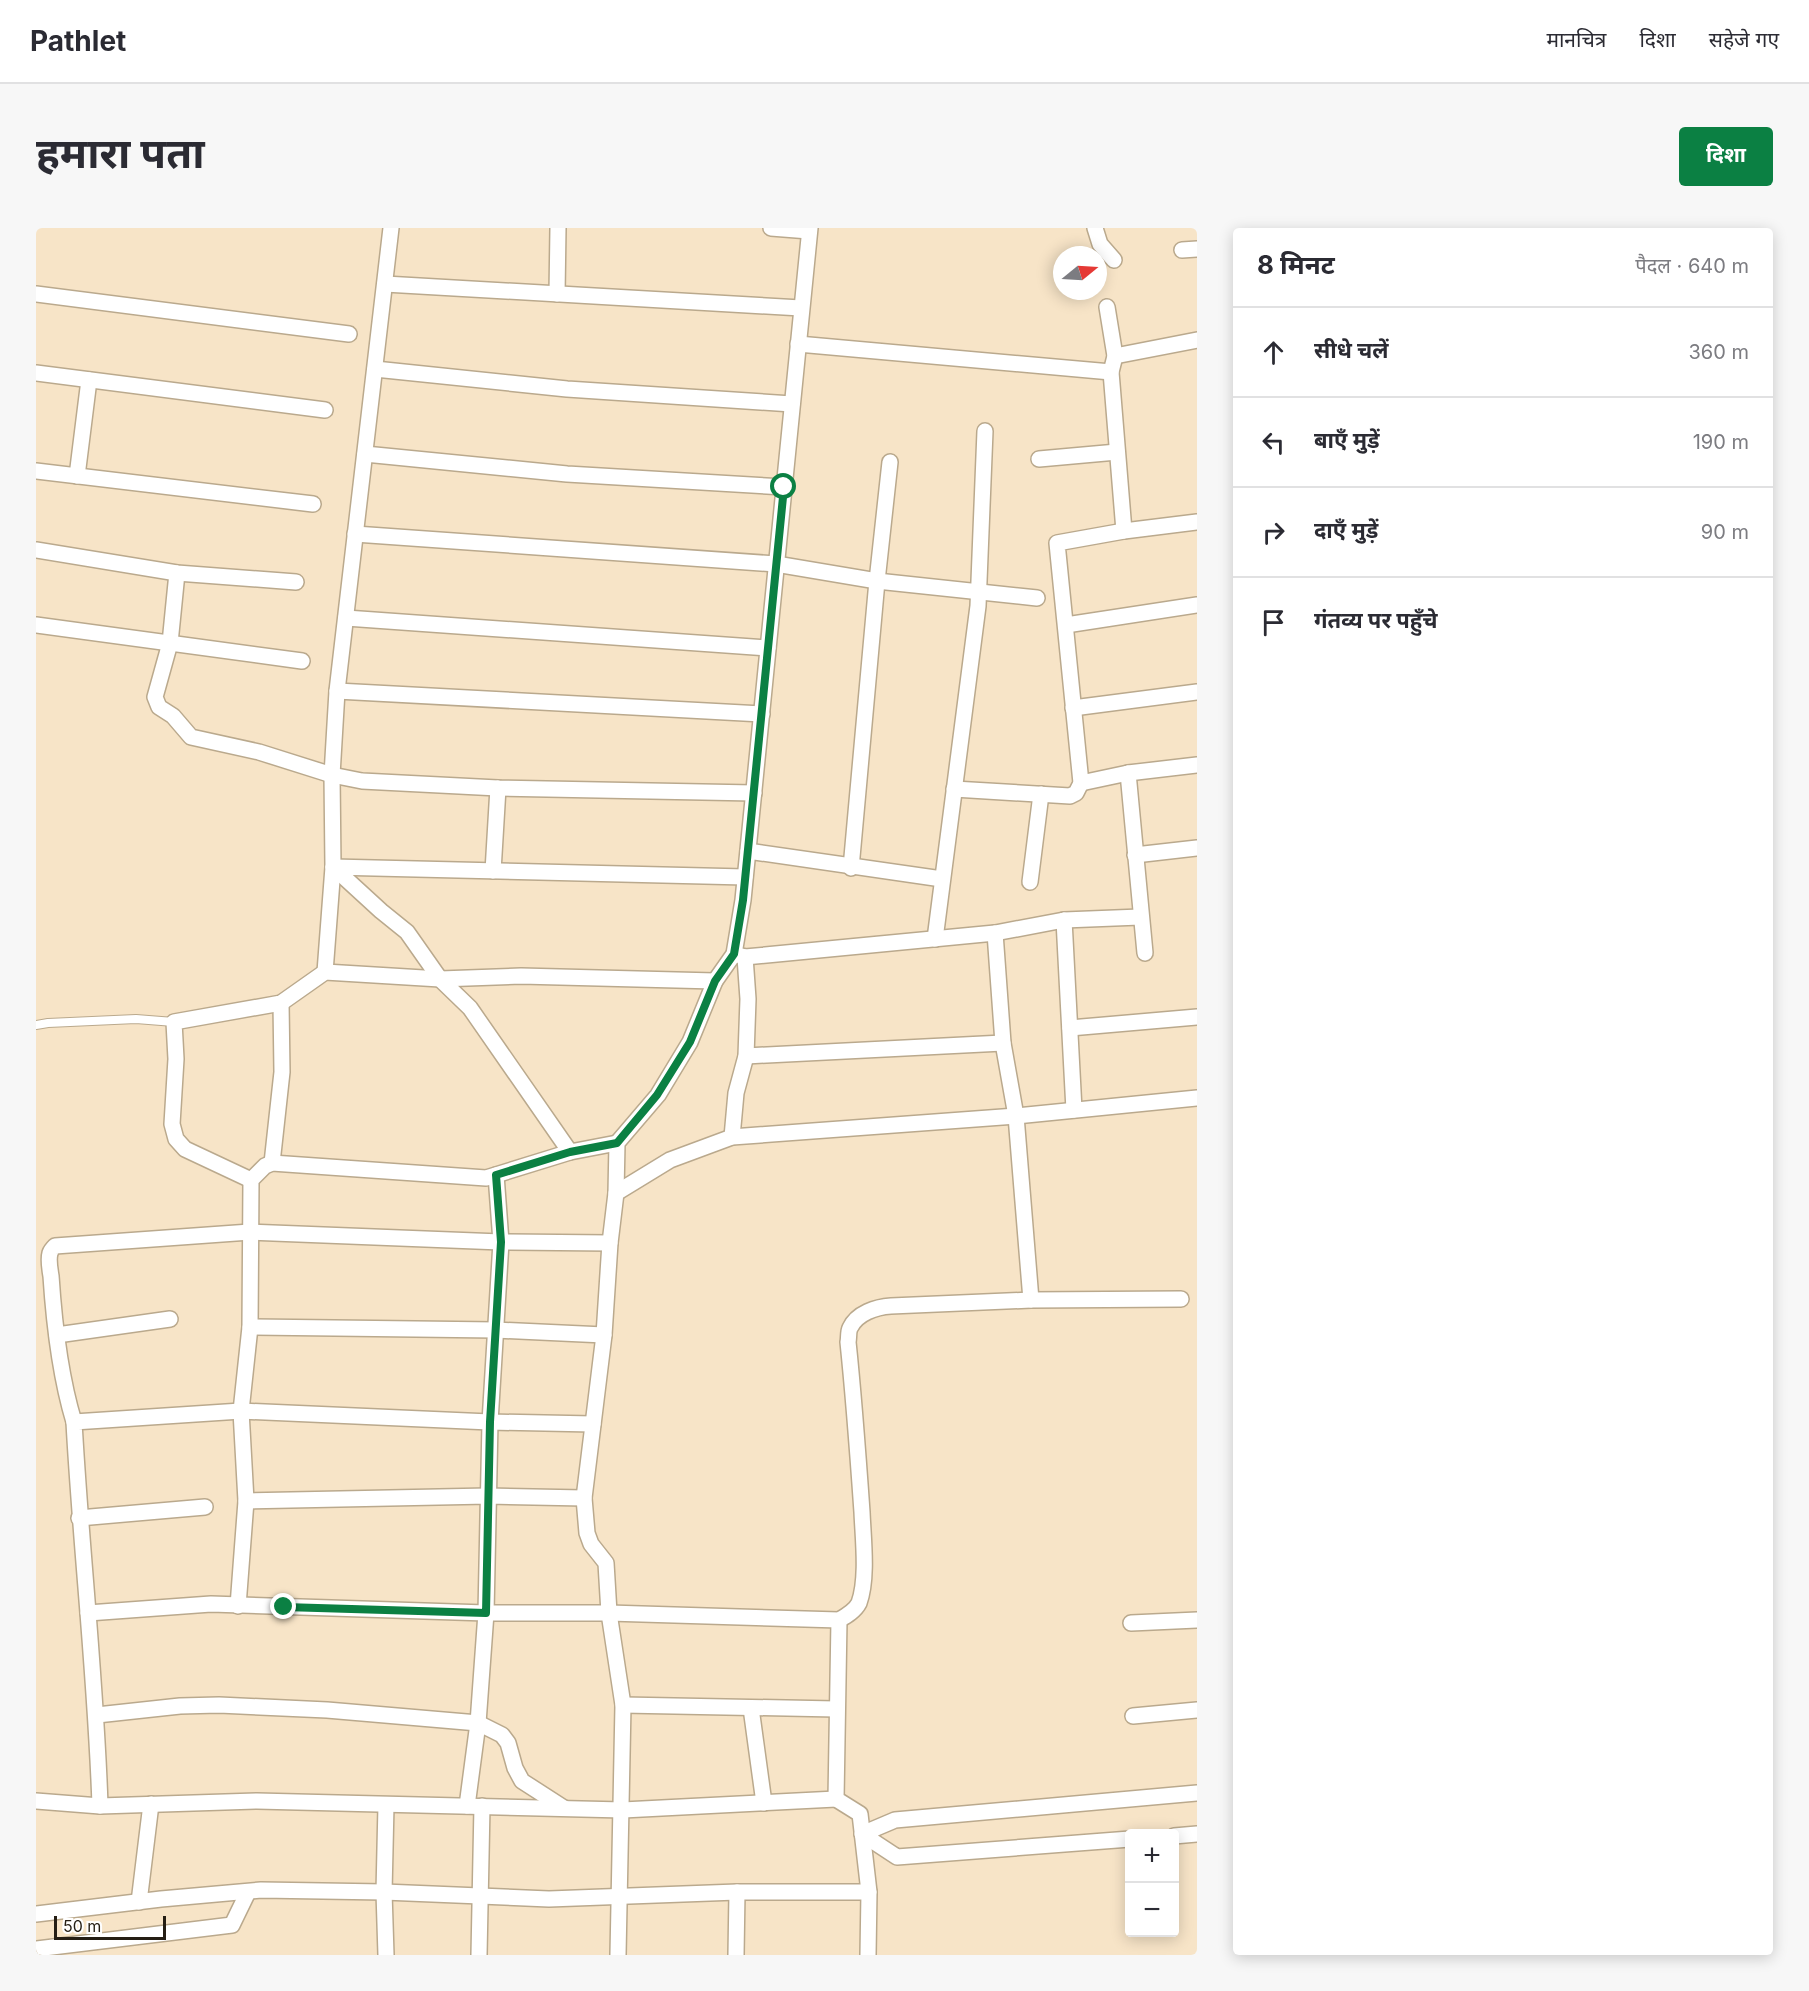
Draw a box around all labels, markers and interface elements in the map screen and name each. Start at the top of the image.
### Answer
text: Pathlet [30,24,126,58]
text: मानचित्र [1546,27,1606,52]
text: दिशा [1639,27,1676,52]
text: सहेजे गए [1709,27,1779,52]
text: हमारा पता [36,127,205,178]
button: दिशा [1679,127,1773,186]
north arrow [1053,246,1107,300]
text: 8 मिनट [1257,249,1335,280]
text: पैदल · 640 m [1635,254,1749,278]
icon: ahead [1257,336,1290,369]
text: सीधे चलें [1314,337,1389,363]
text: 360 m [1688,340,1749,364]
icon: left [1257,426,1290,459]
text: बाएँ मुड़ें [1314,427,1380,453]
text: 190 m [1693,430,1749,454]
route start [770,473,796,499]
icon: right [1257,516,1290,549]
text: दाएँ मुड़ें [1314,517,1378,543]
text: 90 m [1701,520,1749,544]
icon: arrive [1257,606,1290,639]
text: गंतव्य पर पहुँचे [1314,607,1438,633]
route end [270,1593,296,1619]
map controls [1125,1829,1179,1937]
button: + [1125,1829,1179,1883]
button: − [1125,1883,1179,1937]
scale bar [54,1913,166,1940]
text: 50 m [63,1916,101,1936]

